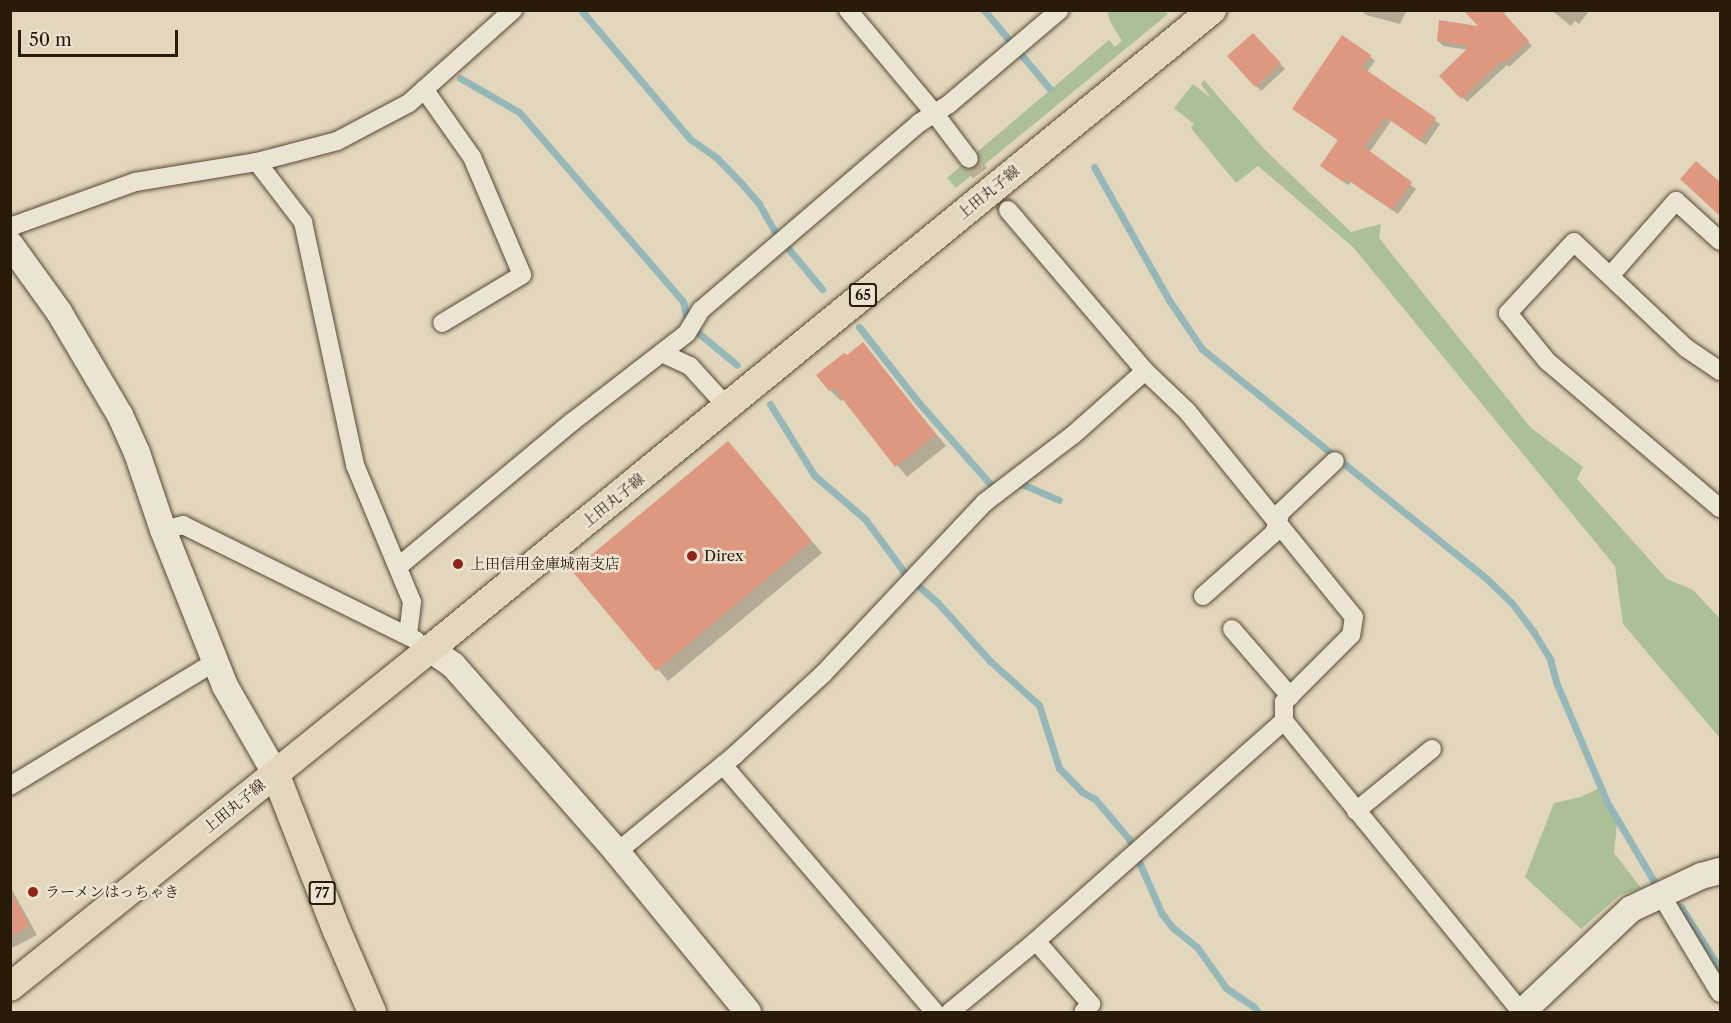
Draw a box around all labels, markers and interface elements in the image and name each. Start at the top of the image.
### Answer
scale bar [21,18,182,56]
text: 50 m [29,29,72,51]
street label: 上田丸子線 [953,161,1023,223]
road number: 65 [848,284,878,306]
street label: 上田丸子線 [578,469,648,531]
place label: Direx [704,547,743,565]
marker: Direx [685,549,699,563]
place label: 上田信用金庫城南支店 [470,555,620,573]
marker: 上田信用金庫城南支店 [451,557,465,571]
street label: 上田丸子線 [199,775,269,837]
road number: 77 [308,882,336,904]
place label: ラーメンはっちゃき [45,883,180,901]
marker: ラーメンはっちゃき [26,885,40,899]

